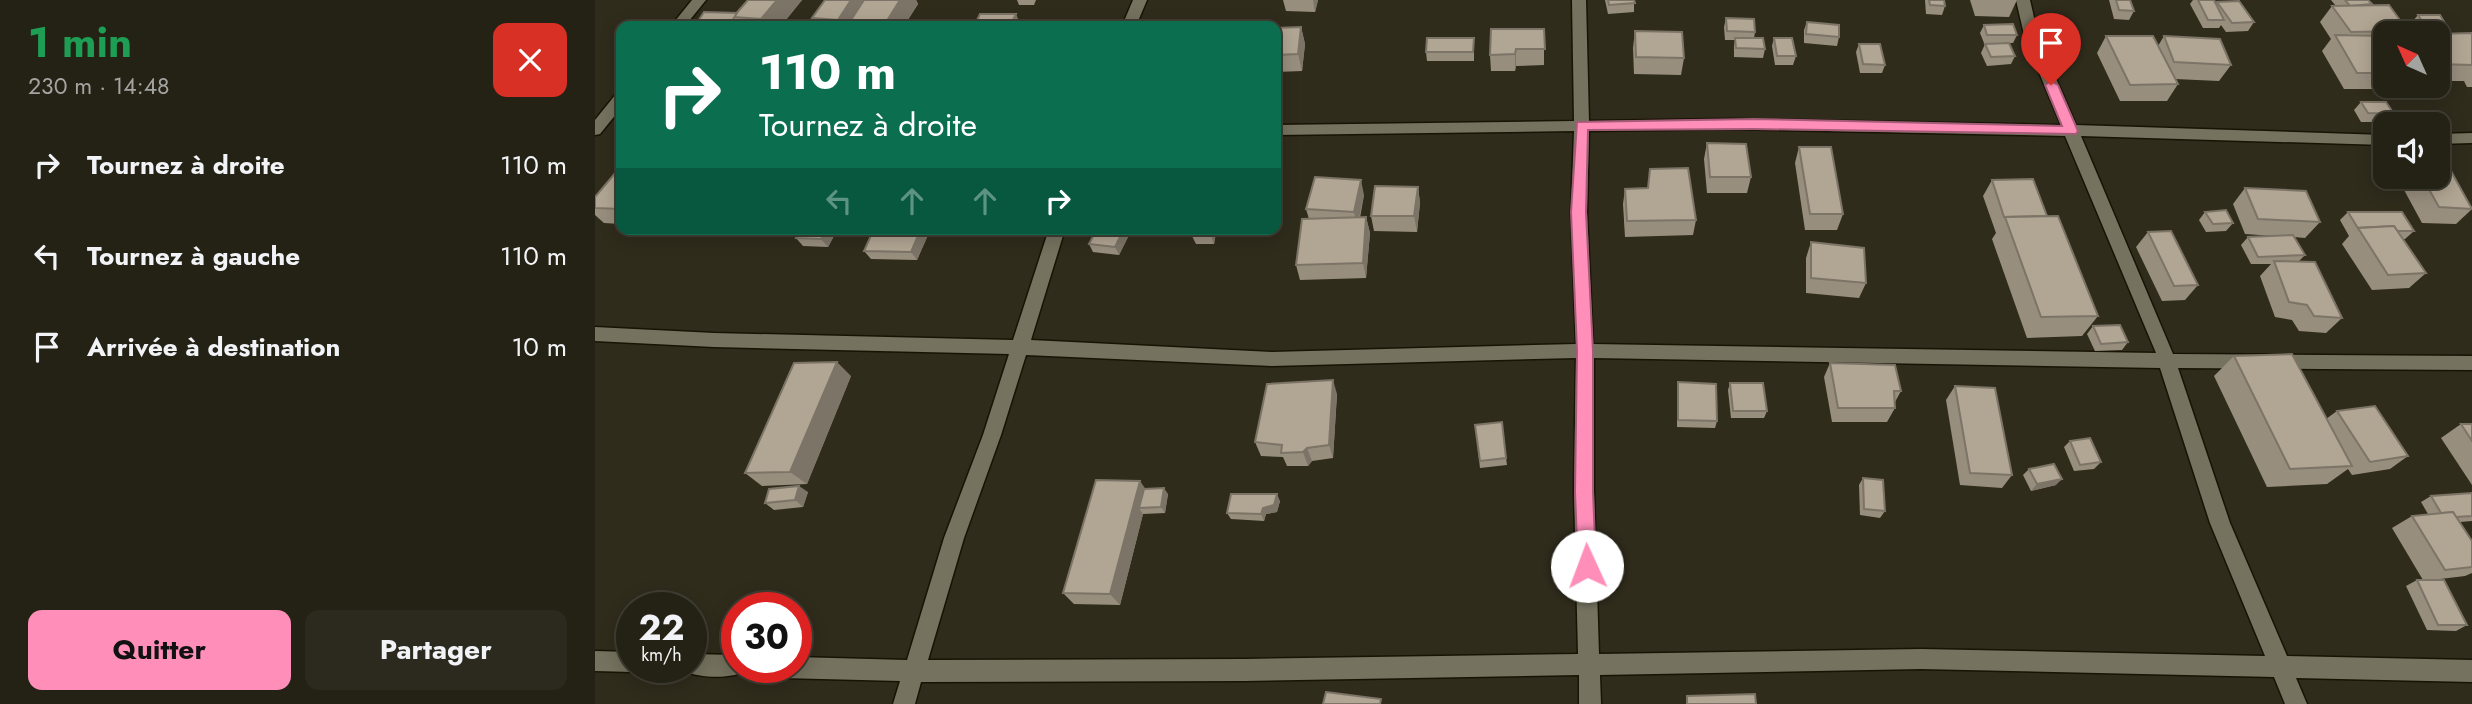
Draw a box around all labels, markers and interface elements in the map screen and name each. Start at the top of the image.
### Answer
text: 1 min [28,12,132,73]
pin [2021,13,2081,85]
north arrow [2373,21,2450,98]
map controls [2373,21,2450,189]
button: close [493,23,567,97]
icon: arrive [2032,24,2070,62]
text: 110 m [759,37,896,107]
icon: right [644,49,735,140]
text: 230 m · 14:48 [28,69,170,103]
text: Tournez à droite [759,102,977,148]
button: sound [2373,112,2450,189]
icon: right [28,146,66,184]
text: Tournez à droite [87,146,285,184]
text: 110 m [500,146,567,184]
icon: left [820,182,858,220]
icon: ahead [893,182,931,220]
icon: ahead [966,182,1004,220]
icon: right [1039,182,1077,220]
icon: left [28,237,66,275]
text: Tournez à gauche [87,237,300,275]
text: 110 m [500,237,567,275]
icon: arrive [28,328,66,366]
text: Arrivée à destination [87,328,340,366]
text: 10 m [512,328,567,366]
position arrow [1550,529,1624,603]
speed limit sign: 30 [721,592,812,683]
text: 22 [639,603,684,653]
button: Quitter [28,610,291,690]
button: Partager [305,610,567,690]
text: km/h [641,642,682,668]

